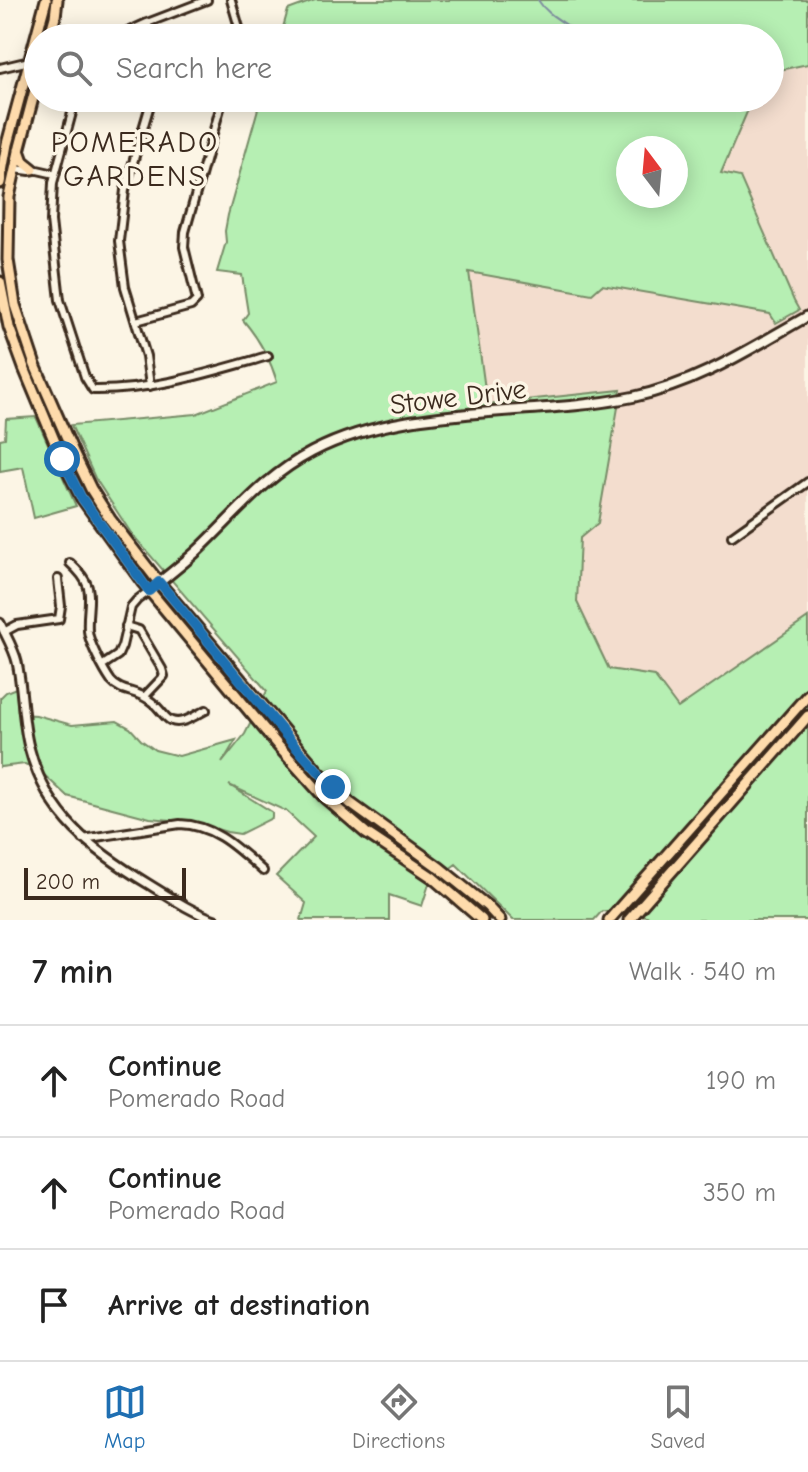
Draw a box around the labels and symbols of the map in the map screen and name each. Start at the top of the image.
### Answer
district label: POMERADO GARDENS [51,125,219,194]
north arrow [616,136,688,208]
street label: Stowe Drive [388,373,528,421]
route start [44,441,80,477]
route end [315,769,351,805]
scale bar [24,864,186,900]

